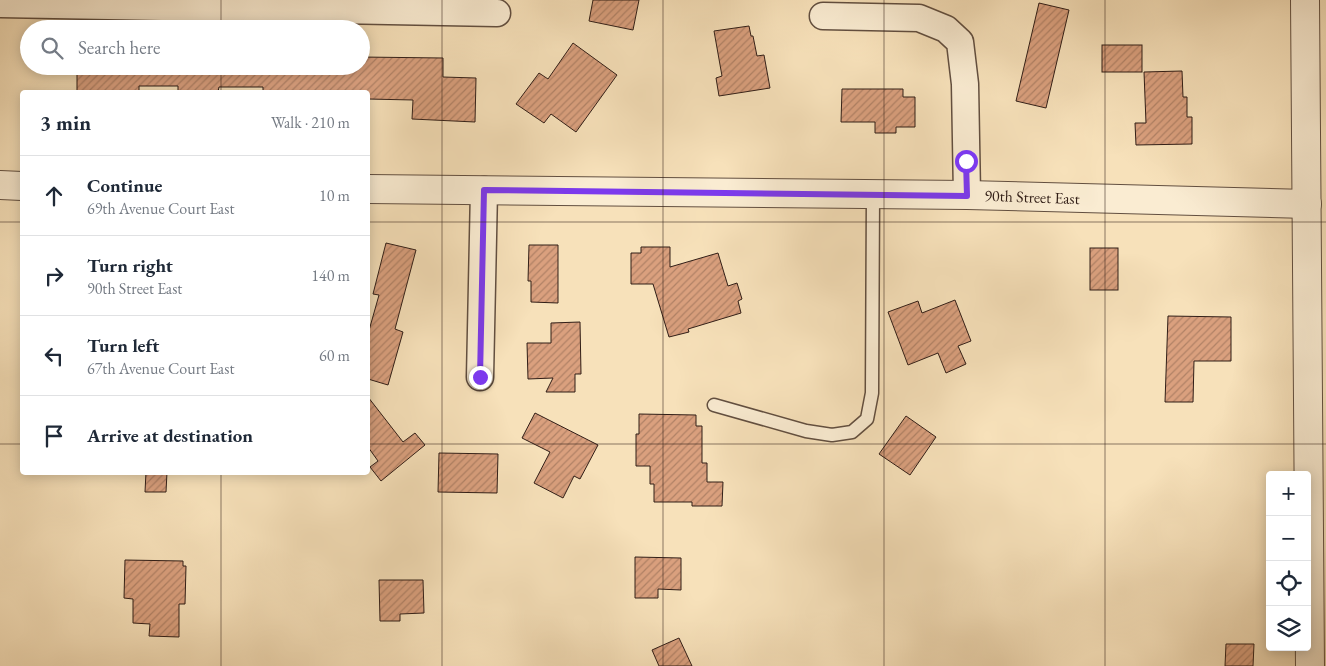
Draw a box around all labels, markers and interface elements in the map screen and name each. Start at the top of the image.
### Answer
search box [20,20,370,75]
icon: search [38,34,66,62]
text: Search here [78,35,160,60]
text: 3 min [40,109,91,136]
text: Walk · 210 m [271,112,350,133]
route start [955,150,978,173]
text: Continue [87,173,162,198]
icon: ahead [40,182,68,210]
text: 10 m [319,185,350,206]
street label: 90th Street East [984,185,1080,209]
text: 69th Avenue Court East [87,198,234,219]
text: Turn right [87,253,173,278]
icon: right [40,262,68,290]
text: 140 m [311,265,350,286]
text: 90th Street East [87,278,182,299]
text: Turn left [87,333,159,358]
icon: left [40,342,68,370]
text: 60 m [319,345,350,366]
text: 67th Avenue Court East [87,358,234,379]
route end [469,366,492,389]
icon: arrive [40,422,68,450]
text: Arrive at destination [87,423,253,448]
map controls [1266,471,1311,651]
button: + [1266,471,1311,516]
button: − [1266,516,1311,561]
button: locate [1266,561,1311,606]
button: layers [1266,606,1311,651]

